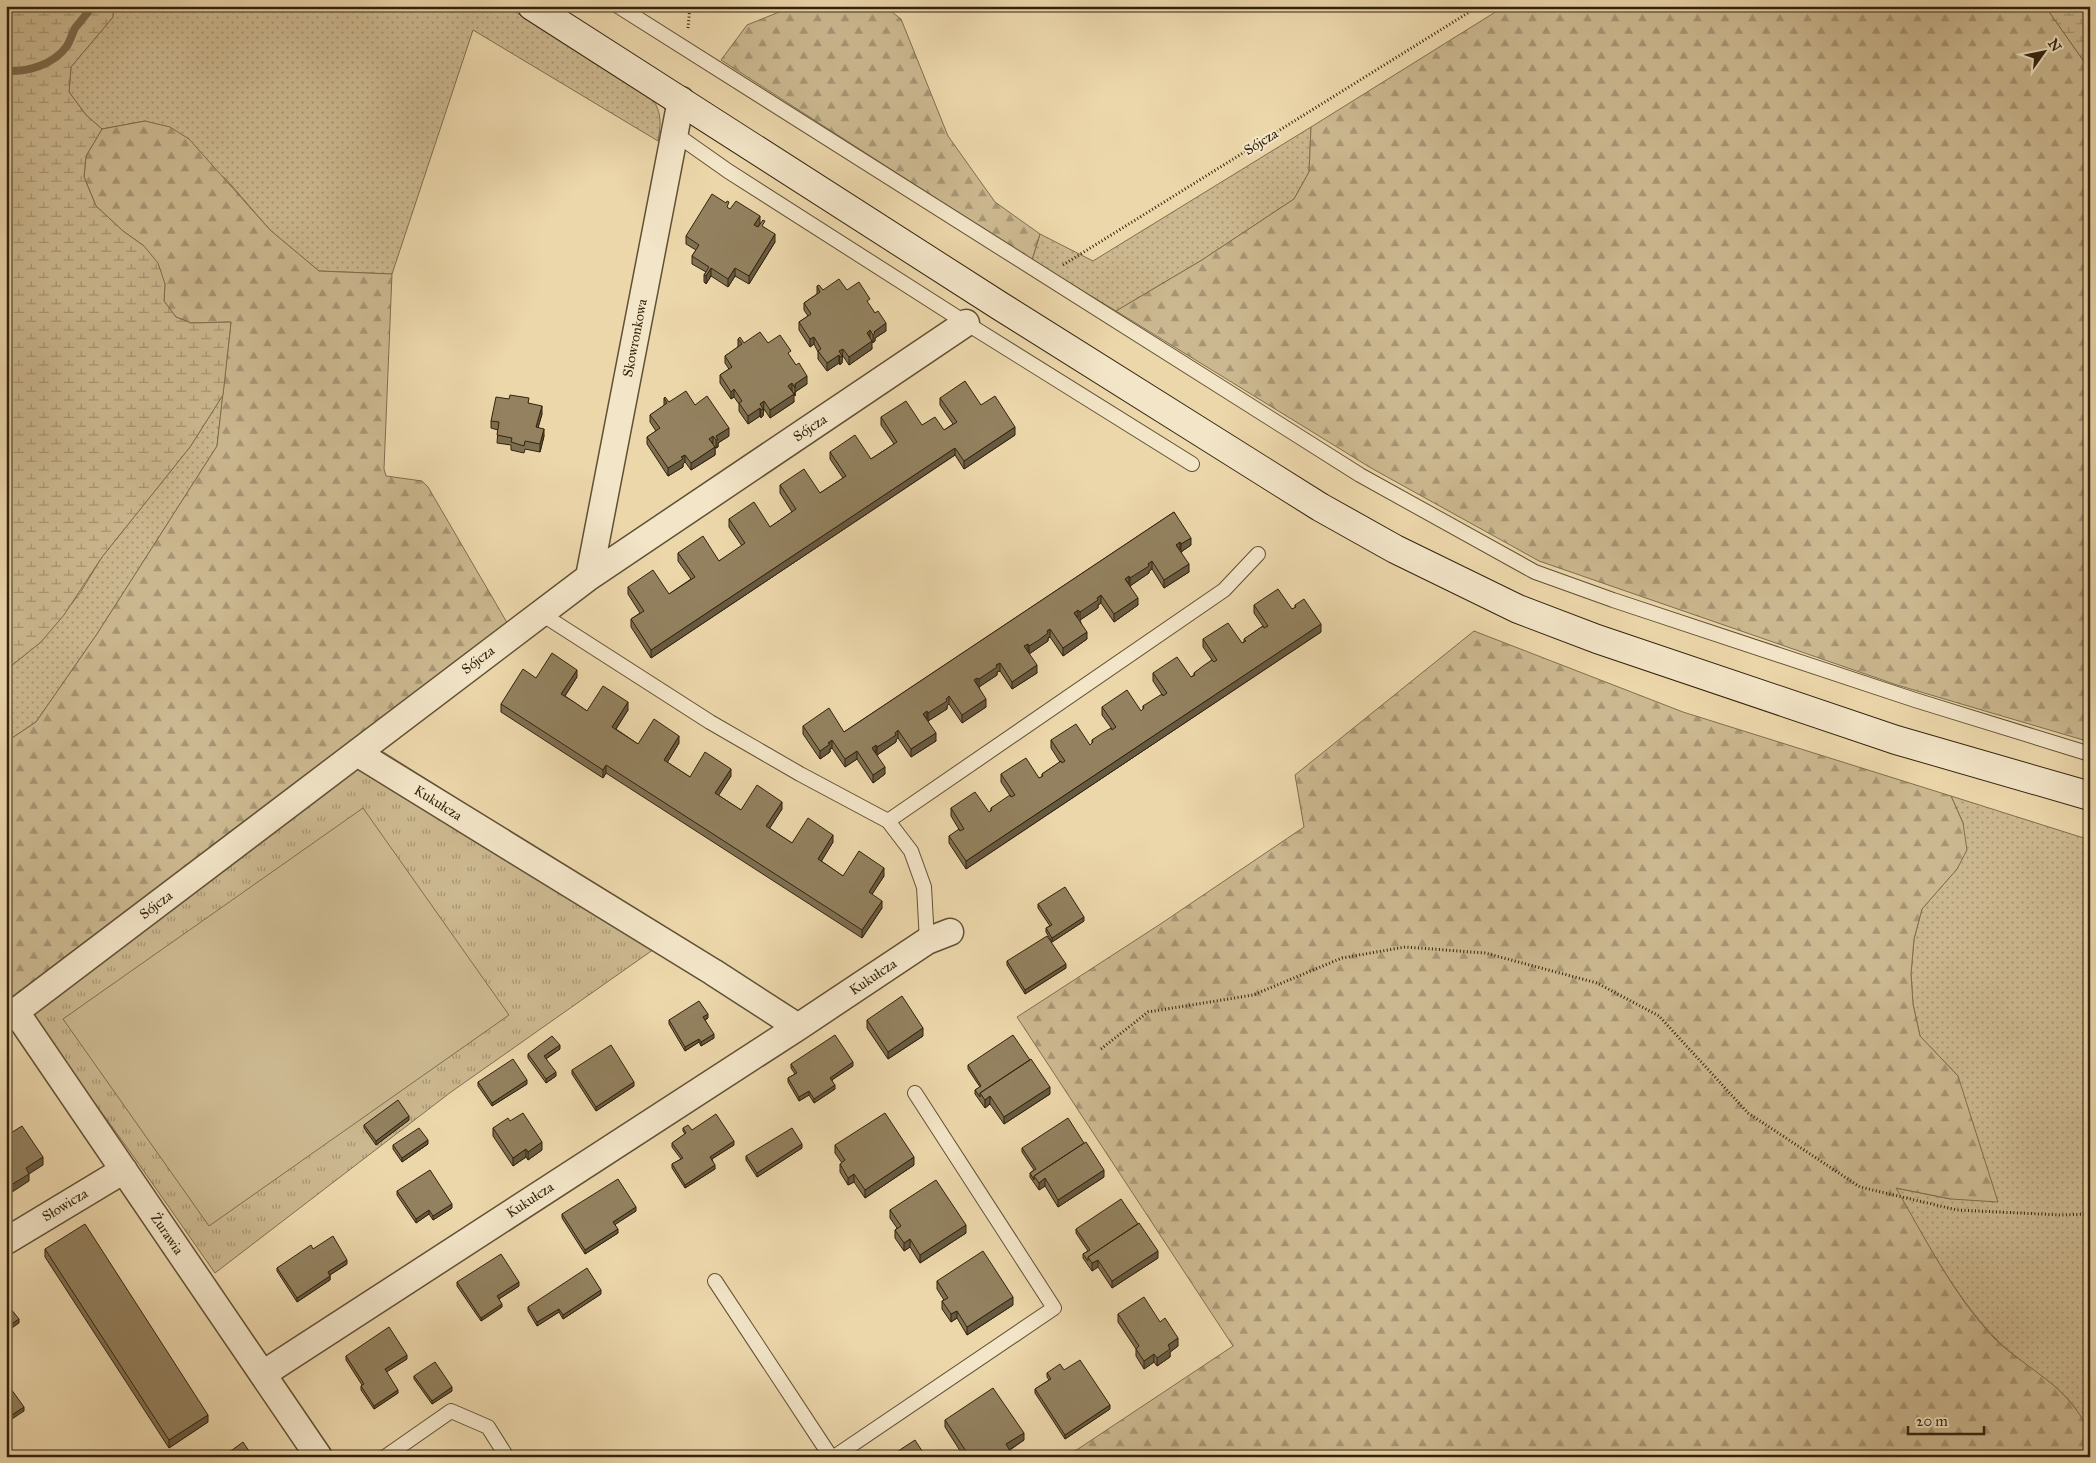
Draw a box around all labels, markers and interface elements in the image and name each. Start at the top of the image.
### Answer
north arrow [2018,28,2068,78]
text: N [2044,36,2065,55]
street label: Sójcza [1241,125,1281,159]
street label: Skowronkowa [619,297,651,378]
street label: Sójcza [790,411,830,445]
street label: Sójcza [458,642,498,678]
street label: Kukułcza [411,782,465,824]
street label: Sójcza [136,887,176,923]
street label: Kukułcza [846,955,900,999]
street label: Kukułcza [503,1178,557,1222]
street label: Słowicza [39,1185,91,1225]
street label: Żurawia [147,1210,188,1258]
scale bar [1908,1403,1985,1435]
text: 20 m [1916,1412,1948,1430]

